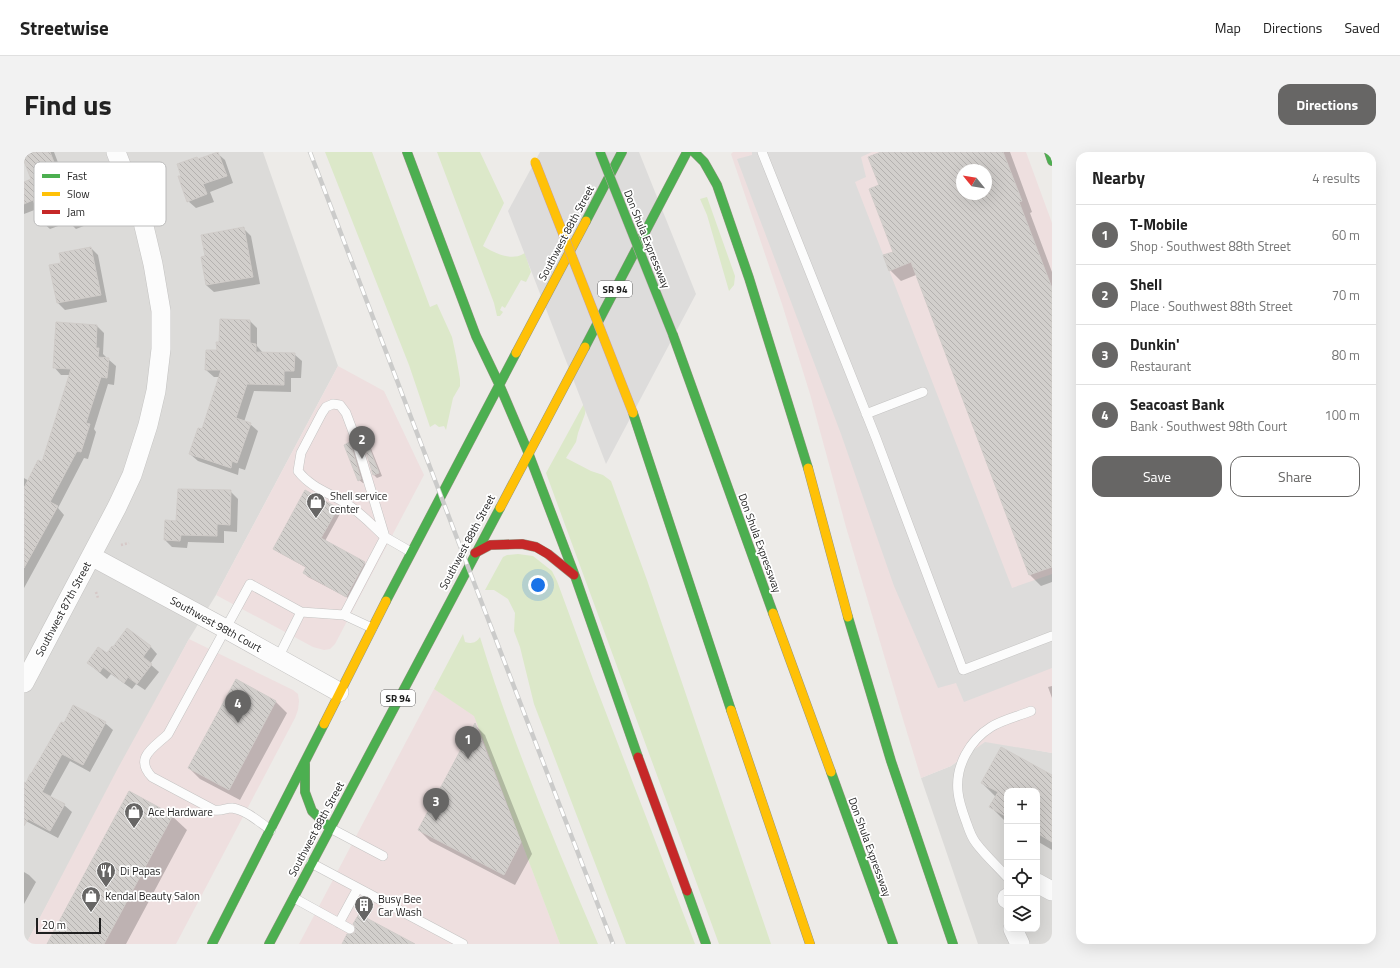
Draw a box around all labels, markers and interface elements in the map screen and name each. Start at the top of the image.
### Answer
text: Streetwise [20,13,109,42]
text: Map [1215,17,1241,38]
text: Directions [1263,17,1322,38]
text: Saved [1344,17,1380,38]
text: Find us [24,83,112,126]
button: Directions [1278,84,1376,125]
legend [34,162,166,226]
north arrow [956,164,992,200]
text: Nearby [1092,165,1145,191]
text: Fast [67,168,87,184]
text: 4 results [1312,168,1360,188]
street label: Southwest 88th Street [534,183,598,283]
text: Slow [67,186,90,202]
street label: Don Shula Expressway [620,187,674,291]
text: Jam [67,204,85,220]
text: T-Mobile [1130,213,1188,236]
text: 1 [1101,225,1109,245]
text: 60 m [1332,225,1360,245]
text: Shop · Southwest 88th Street [1130,236,1291,256]
text: Shell [1130,273,1162,296]
road number: SR 94 [598,281,632,297]
text: 2 [1101,285,1109,305]
text: 70 m [1332,285,1360,305]
text: Place · Southwest 88th Street [1130,296,1293,316]
text: Dunkin' [1130,333,1180,356]
text: 3 [1101,345,1109,365]
text: 80 m [1332,345,1360,365]
text: Restaurant [1130,356,1191,376]
text: Seacoast Bank [1130,393,1224,416]
text: 4 [1101,405,1109,425]
text: 100 m [1324,405,1360,425]
text: Bank · Southwest 98th Court [1130,416,1287,436]
pin: 2 [349,426,375,459]
button: Save [1092,456,1222,497]
button: Share [1230,456,1360,497]
place label: Shell service center [330,488,388,517]
shop icon: Shell service center [305,491,327,519]
street label: Don Shula Expressway [735,491,786,596]
street label: Southwest 88th Street [435,492,499,592]
street label: Southwest 87th Street [31,559,95,659]
your location [528,575,548,595]
street label: Southwest 98th Court [167,592,265,656]
pin: 4 [225,690,251,723]
road number: SR 94 [381,690,415,706]
pin: 1 [455,726,481,759]
street label: Southwest 88th Street [284,779,348,879]
pin: 3 [423,788,449,821]
map controls [1004,788,1040,932]
button: + [1004,788,1040,824]
street label: Don Shula Expressway [845,795,896,900]
shop icon: Ace Hardware [123,801,145,829]
place label: Ace Hardware [148,804,213,820]
button: − [1004,824,1040,860]
restaurant icon: Di Papas [95,860,117,888]
button: locate [1004,860,1040,896]
place label: Di Papas [120,863,160,879]
shop icon: Kendal Beauty Salon [80,885,102,913]
place label: Kendal Beauty Salon [105,888,200,904]
place label: Busy Bee Car Wash [378,891,422,920]
building icon: Busy Bee Car Wash [353,894,375,922]
button: layers [1004,896,1040,932]
scale bar [36,916,101,935]
text: 20 m [42,917,66,933]

